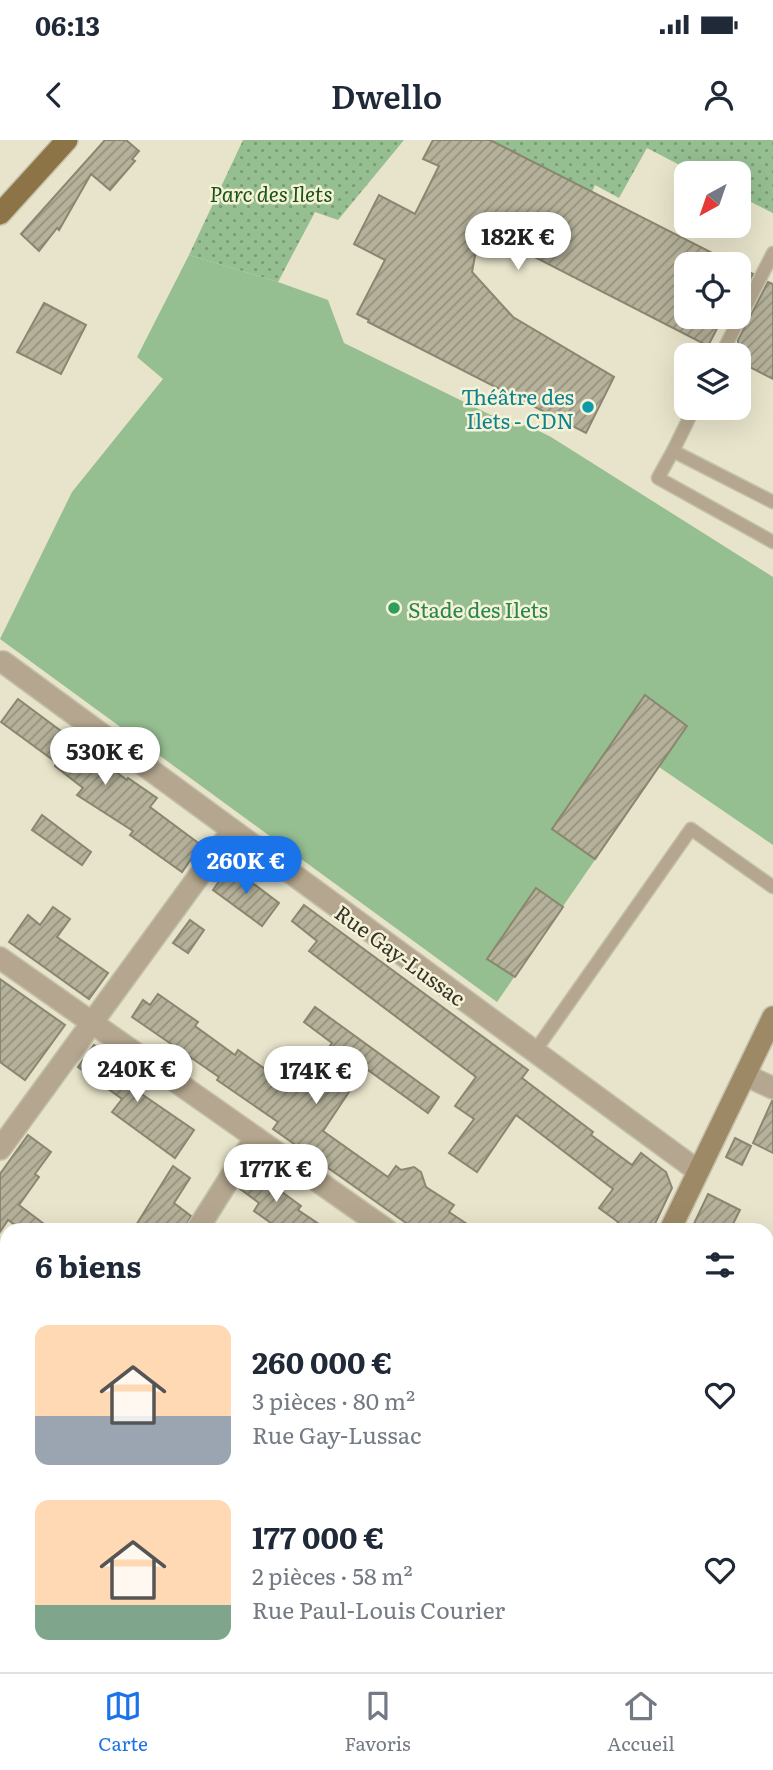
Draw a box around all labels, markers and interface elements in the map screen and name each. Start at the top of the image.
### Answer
text: 06:13 [35,5,100,44]
text: Dwello [331,71,442,119]
icon: back [35,76,73,114]
icon: person [700,76,738,114]
north arrow [674,161,751,238]
map controls [674,161,751,420]
park label: Parc des Ilets [210,177,332,208]
pin: 182K € [461,212,575,272]
text: 182K € [481,218,555,252]
button: locate [674,252,751,329]
button: layers [674,343,751,420]
place label: Théâtre des Ilets - CDN [461,380,574,435]
marker: Théâtre des Ilets - CDN [580,399,596,415]
place label: Stade des Ilets [408,593,548,624]
marker: Stade des Ilets [386,600,402,616]
pin: 530K € [48,728,162,787]
text: 530K € [66,733,144,767]
pin: 260K € [189,836,303,896]
text: 260K € [207,842,285,876]
street label: Rue Gay-Lussac [329,896,473,1012]
pin: 240K € [80,1044,194,1104]
pin: 174K € [259,1046,373,1106]
text: 240K € [97,1050,177,1084]
text: 174K € [280,1052,352,1086]
pin: 177K € [219,1144,333,1204]
text: 177K € [240,1150,312,1184]
text: 6 biens [35,1243,141,1287]
icon: filters [701,1246,739,1284]
text: 260 000 € [252,1339,392,1383]
icon: home [91,1353,175,1437]
icon: heart [701,1376,739,1414]
text: 3 pièces · 80 m² [252,1383,415,1417]
text: Rue Gay-Lussac [252,1417,421,1451]
text: 177 000 € [252,1514,384,1558]
icon: home [91,1528,175,1612]
icon: heart [701,1551,739,1589]
text: 2 pièces · 58 m² [252,1558,413,1592]
text: Rue Paul-Louis Courier [252,1592,505,1626]
tab: Carte [98,1687,148,1757]
tab: Favoris [345,1687,411,1757]
tab: Accueil [607,1687,675,1757]

